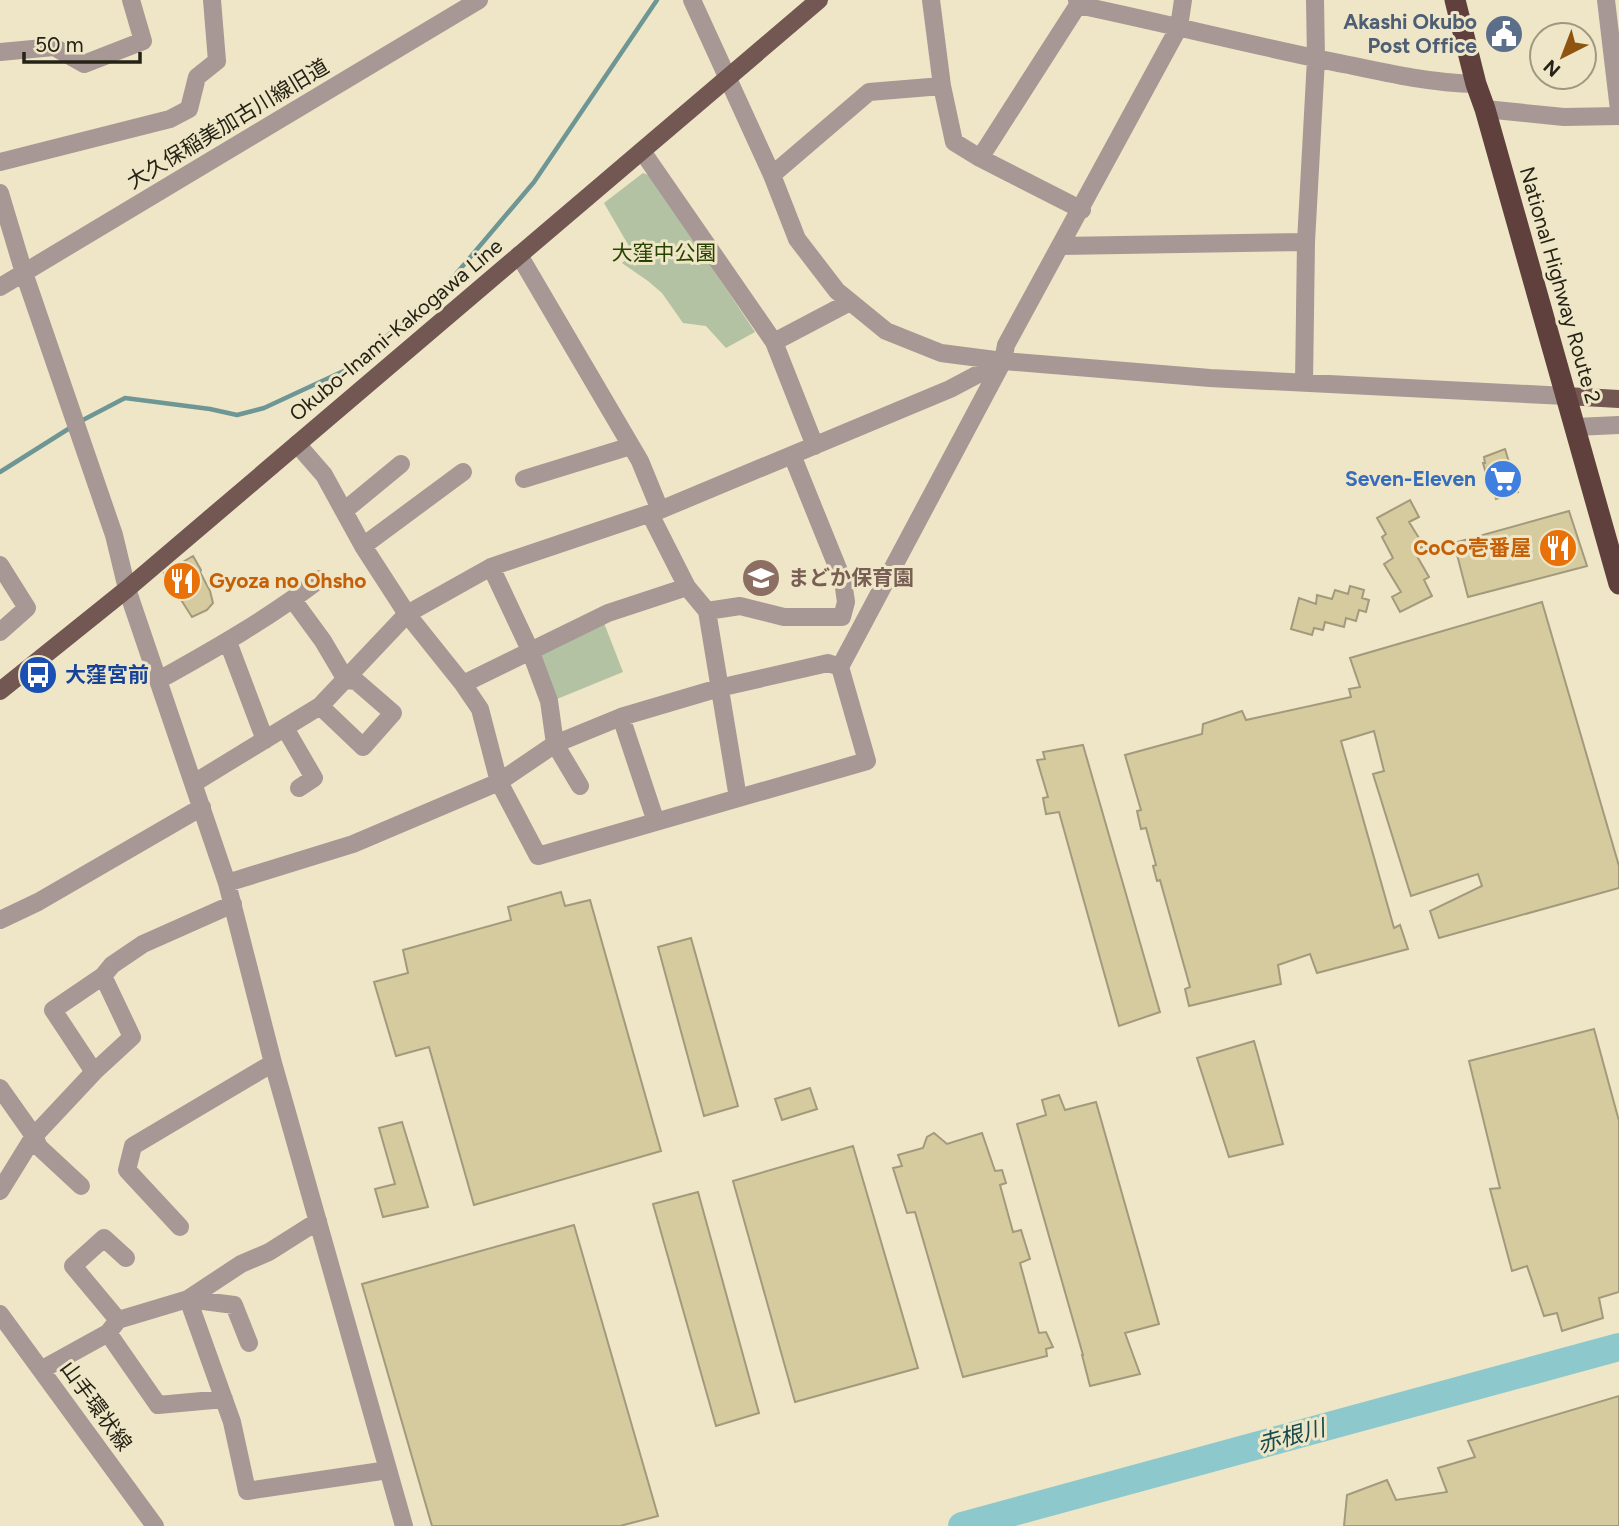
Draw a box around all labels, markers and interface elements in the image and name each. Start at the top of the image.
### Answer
place label: Akashi Okubo Post Office [1343,9,1477,58]
public building icon: Akashi Okubo Post Office [1483,13,1525,55]
scale bar [24,21,140,65]
north arrow [1528,21,1598,91]
text: 50 m [35,32,84,57]
street label: 大久保稲美加古川線旧道 [122,53,333,194]
text: N [1539,55,1565,82]
street label: National Highway Route 2 [1515,164,1606,406]
street label: Okubo-Inami-Kakogawa Line [284,233,507,426]
park label: 大窪中公園 [612,240,717,265]
supermarket icon: Seven-Eleven [1482,458,1524,500]
place label: Seven-Eleven [1345,466,1476,491]
restaurant icon: CoCo壱番屋 [1537,527,1579,569]
place label: CoCo壱番屋 [1413,535,1531,560]
school or university icon: まどか保育園 [740,557,782,599]
restaurant icon: Gyoza no Ohsho [161,560,203,602]
place label: まどか保育園 [788,565,914,590]
place label: Gyoza no Ohsho [209,568,366,593]
bus stop icon: 大窪宮前 [17,654,59,696]
place label: 大窪宮前 [65,662,149,687]
street label: 山手環状線 [55,1356,137,1456]
water label: 赤根川 [1254,1413,1331,1458]

